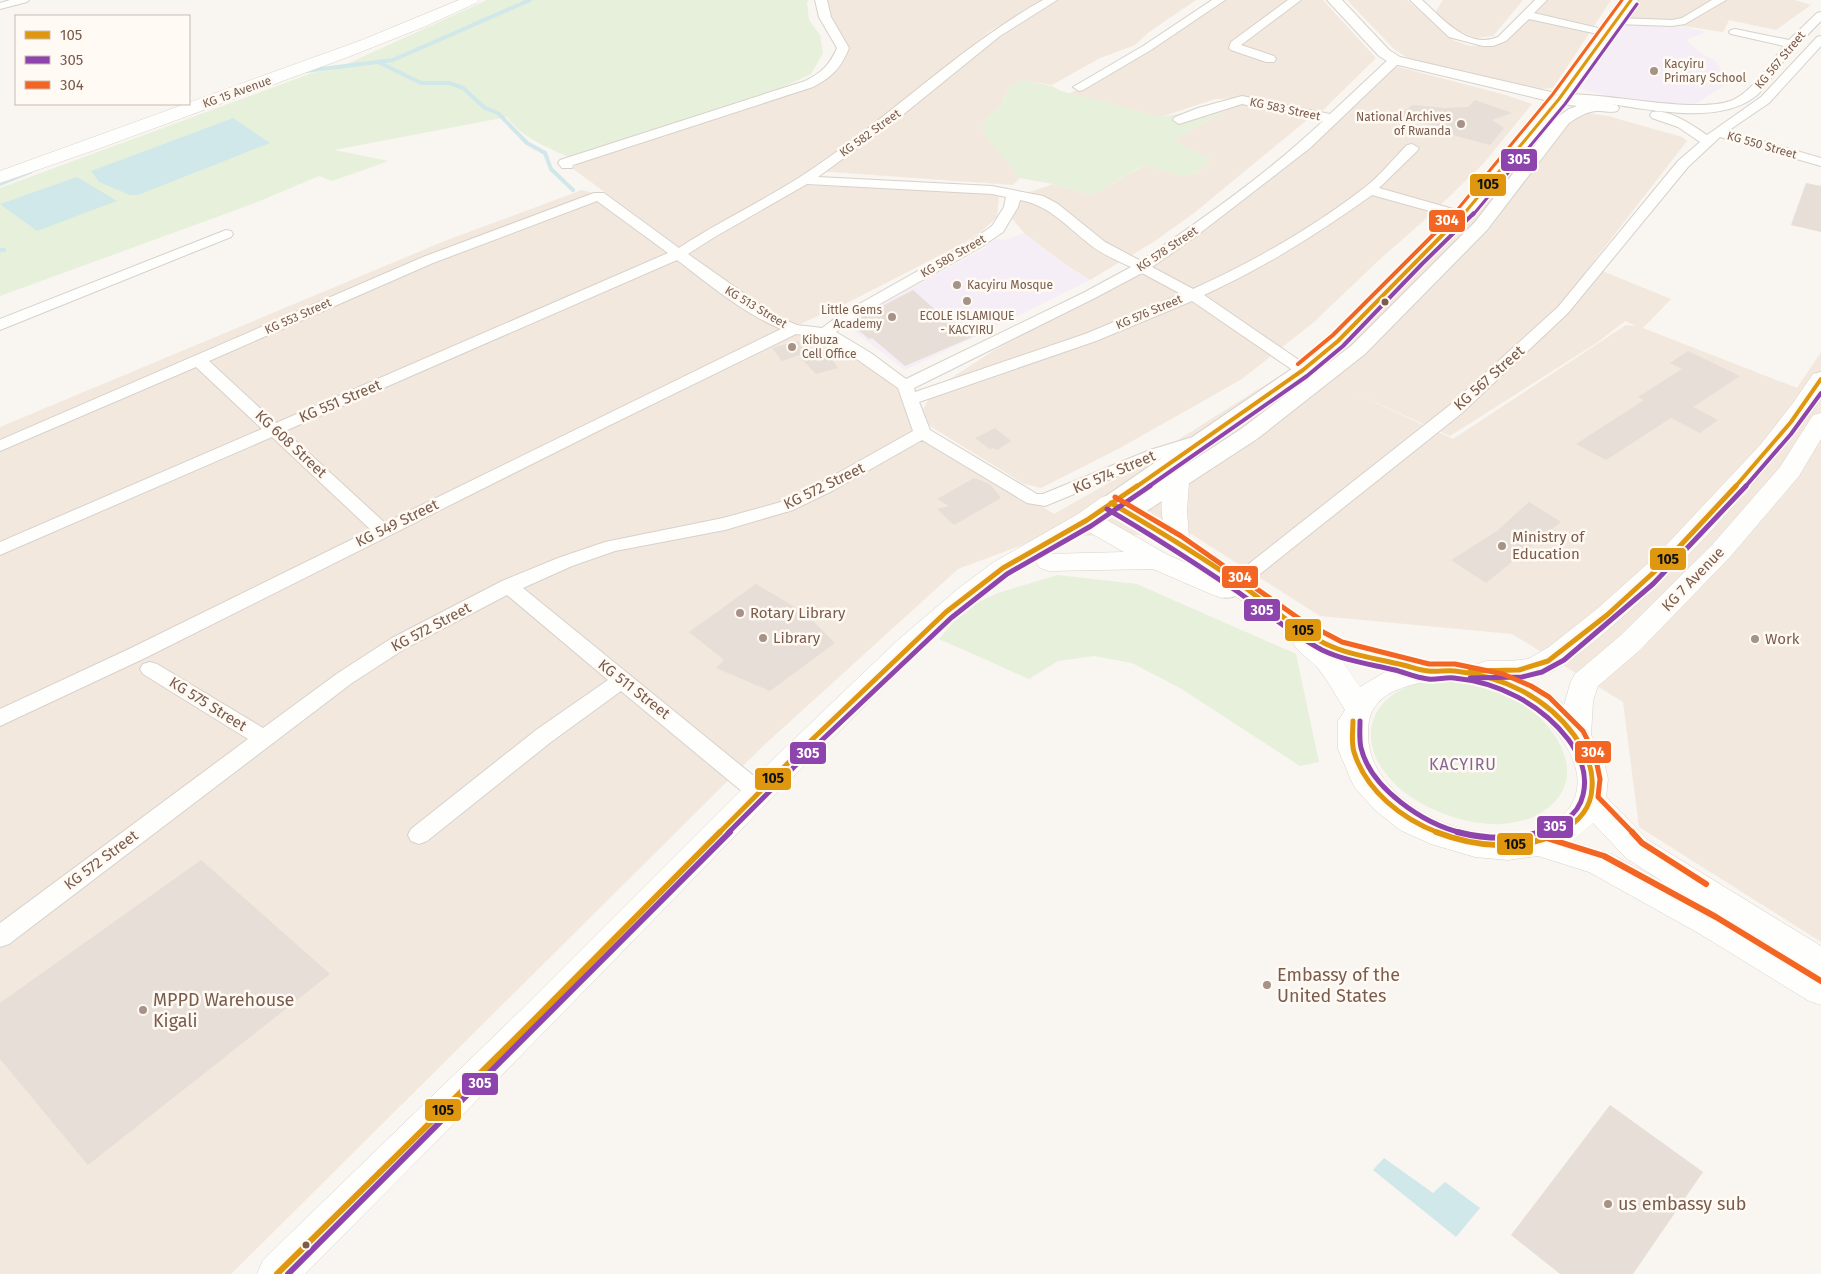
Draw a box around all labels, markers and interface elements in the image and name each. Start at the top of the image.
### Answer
legend [15,15,190,105]
text: 105 [60,26,82,44]
street label: KG 567 Street [1752,28,1809,92]
text: 305 [60,51,83,69]
place label: Kacyiru Primary School [1664,57,1747,85]
marker: Kacyiru Primary School [1648,65,1660,77]
street label: KG 15 Avenue [201,73,273,111]
text: 304 [60,76,84,94]
street label: KG 583 Street [1248,95,1322,123]
street label: KG 582 Street [837,106,904,160]
place label: National Archives of Rwanda [1356,110,1451,138]
marker: National Archives of Rwanda [1455,118,1467,130]
street label: KG 550 Street [1725,128,1799,162]
line badge: 305 [1500,148,1538,172]
text: 305 [1507,151,1531,168]
line badge: 105 [1469,173,1507,197]
text: 105 [1477,176,1500,193]
line badge: 304 [1428,209,1466,233]
text: 304 [1434,212,1459,229]
street label: KG 578 Street [1134,223,1201,275]
street label: KG 580 Street [918,231,989,280]
place label: Kacyiru Mosque [967,278,1053,292]
marker: Kacyiru Mosque [951,279,963,291]
street label: KG 513 Street [722,283,790,331]
street label: KG 576 Street [1114,292,1185,332]
street label: KG 553 Street [263,295,334,337]
marker: ECOLE ISLAMIQUE - KACYIRU [961,295,973,307]
unlabelled marker [1380,297,1390,307]
place label: Little Gems Academy [821,303,882,331]
place label: ECOLE ISLAMIQUE - KACYIRU [919,309,1015,337]
marker: Little Gems Academy [886,311,898,323]
place label: Kibuza Cell Office [802,333,857,361]
marker: Kibuza Cell Office [786,341,798,353]
street label: KG 567 Street [1450,341,1528,414]
street label: KG 551 Street [296,375,384,426]
street label: KG 608 Street [251,406,331,482]
street label: KG 574 Street [1070,446,1159,497]
street label: KG 572 Street [781,458,868,513]
street label: KG 549 Street [353,495,442,551]
place label: Ministry of Education [1512,528,1585,563]
marker: Ministry of Education [1496,540,1508,552]
street label: KG 7 Avenue [1658,543,1728,615]
line badge: 105 [1649,547,1687,571]
text: 105 [1657,551,1680,568]
line badge: 304 [1221,565,1259,589]
text: 304 [1227,569,1252,586]
street label: KG 572 Street [388,598,474,656]
line badge: 305 [1243,598,1281,622]
text: 305 [1250,602,1274,619]
place label: Rotary Library [750,604,846,622]
marker: Rotary Library [734,607,746,619]
line badge: 105 [1284,618,1322,642]
text: 105 [1292,622,1315,639]
place label: Library [773,629,821,647]
place label: Work [1765,630,1800,648]
marker: Library [757,632,769,644]
marker: Work [1749,633,1761,645]
street label: KG 511 Street [594,655,674,723]
street label: KG 575 Street [166,673,251,735]
line badge: 304 [1574,740,1612,764]
line badge: 305 [789,741,827,765]
text: 304 [1580,744,1605,761]
text: 305 [796,745,820,762]
district label: KACYIRU [1429,755,1497,774]
line badge: 105 [754,767,792,791]
text: 105 [762,770,785,787]
line badge: 305 [1536,815,1574,839]
text: 305 [1543,818,1567,835]
street label: KG 572 Street [61,826,142,894]
line badge: 105 [1496,832,1534,856]
text: 105 [1504,836,1527,853]
place label: Embassy of the United States [1277,964,1400,1007]
marker: Embassy of the United States [1261,979,1273,991]
place label: MPPD Warehouse Kigali [153,989,294,1032]
marker: MPPD Warehouse Kigali [137,1004,149,1016]
line badge: 305 [461,1072,499,1096]
text: 305 [468,1075,492,1092]
line badge: 105 [424,1098,462,1122]
text: 105 [432,1102,455,1119]
place label: us embassy sub [1618,1193,1747,1215]
marker: us embassy sub [1602,1198,1614,1210]
unlabelled marker [301,1240,311,1250]

